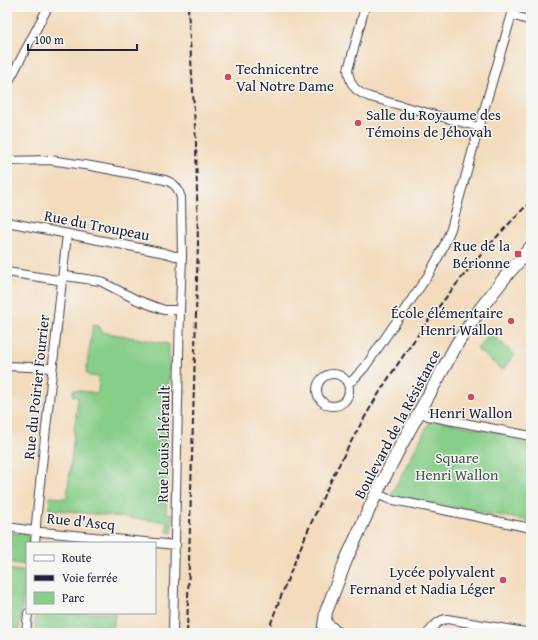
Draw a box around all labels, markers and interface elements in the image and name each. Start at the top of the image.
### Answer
scale bar [28,26,137,52]
text: 100 m [34,31,64,48]
place label: Technicentre Val Notre Dame [236,58,334,96]
marker: Technicentre Val Notre Dame [223,72,233,82]
place label: Salle du Royaume des Témoins de Jéhovah [366,104,501,142]
marker: Salle du Royaume des Témoins de Jéhovah [353,118,363,128]
street label: Rue du Troupeau [42,204,152,246]
place label: Rue de la Bérionne [453,235,510,273]
marker: Rue de la Bérionne [513,249,523,259]
place label: École élémentaire Henri Wallon [391,302,504,340]
street label: Rue du Poirier Fourrier [18,313,54,461]
marker: École élémentaire Henri Wallon [506,316,516,326]
street label: Boulevard de la Résistance [349,346,445,502]
street label: Rue Louis Lhérault [151,385,175,503]
marker: Henri Wallon [466,392,476,402]
place label: Henri Wallon [430,402,513,423]
park label: Square Henri Wallon [416,447,499,485]
street label: Rue d'Ascq [46,507,116,535]
legend [26,542,156,614]
text: Route [62,549,92,566]
place label: Lycée polyvalent Fernand et Nadia Léger [350,561,496,599]
text: Voie ferrée [62,569,118,586]
marker: Lycée polyvalent Fernand et Nadia Léger [498,575,508,585]
text: Parc [62,589,85,606]

